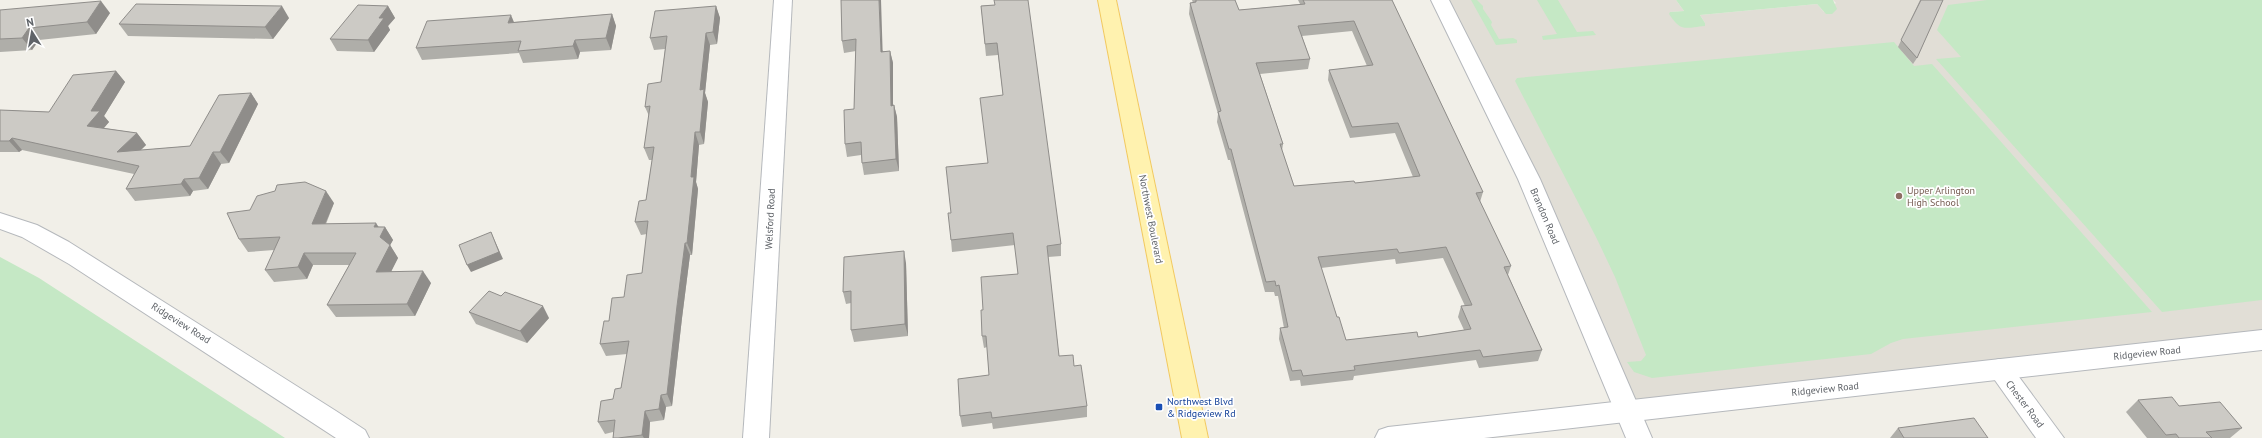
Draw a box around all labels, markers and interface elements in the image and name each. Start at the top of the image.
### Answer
north arrow [12,12,52,52]
text: N [25,15,35,30]
street label: Northwest Boulevard [1136,174,1166,264]
place label: Upper Arlington High School [1907,184,1975,209]
street label: Brandon Road [1527,186,1563,246]
street label: Welsford Road [762,188,778,250]
marker: Upper Arlington High School [1894,191,1904,201]
street label: Ridgeview Road [149,300,213,346]
street label: Ridgeview Road [2113,343,2181,363]
street label: Chester Road [2003,378,2047,430]
street label: Ridgeview Road [1791,379,1859,399]
place label: Northwest Blvd & Ridgeview Rd [1167,395,1236,420]
marker: Northwest Blvd & Ridgeview Rd [1154,402,1164,412]

